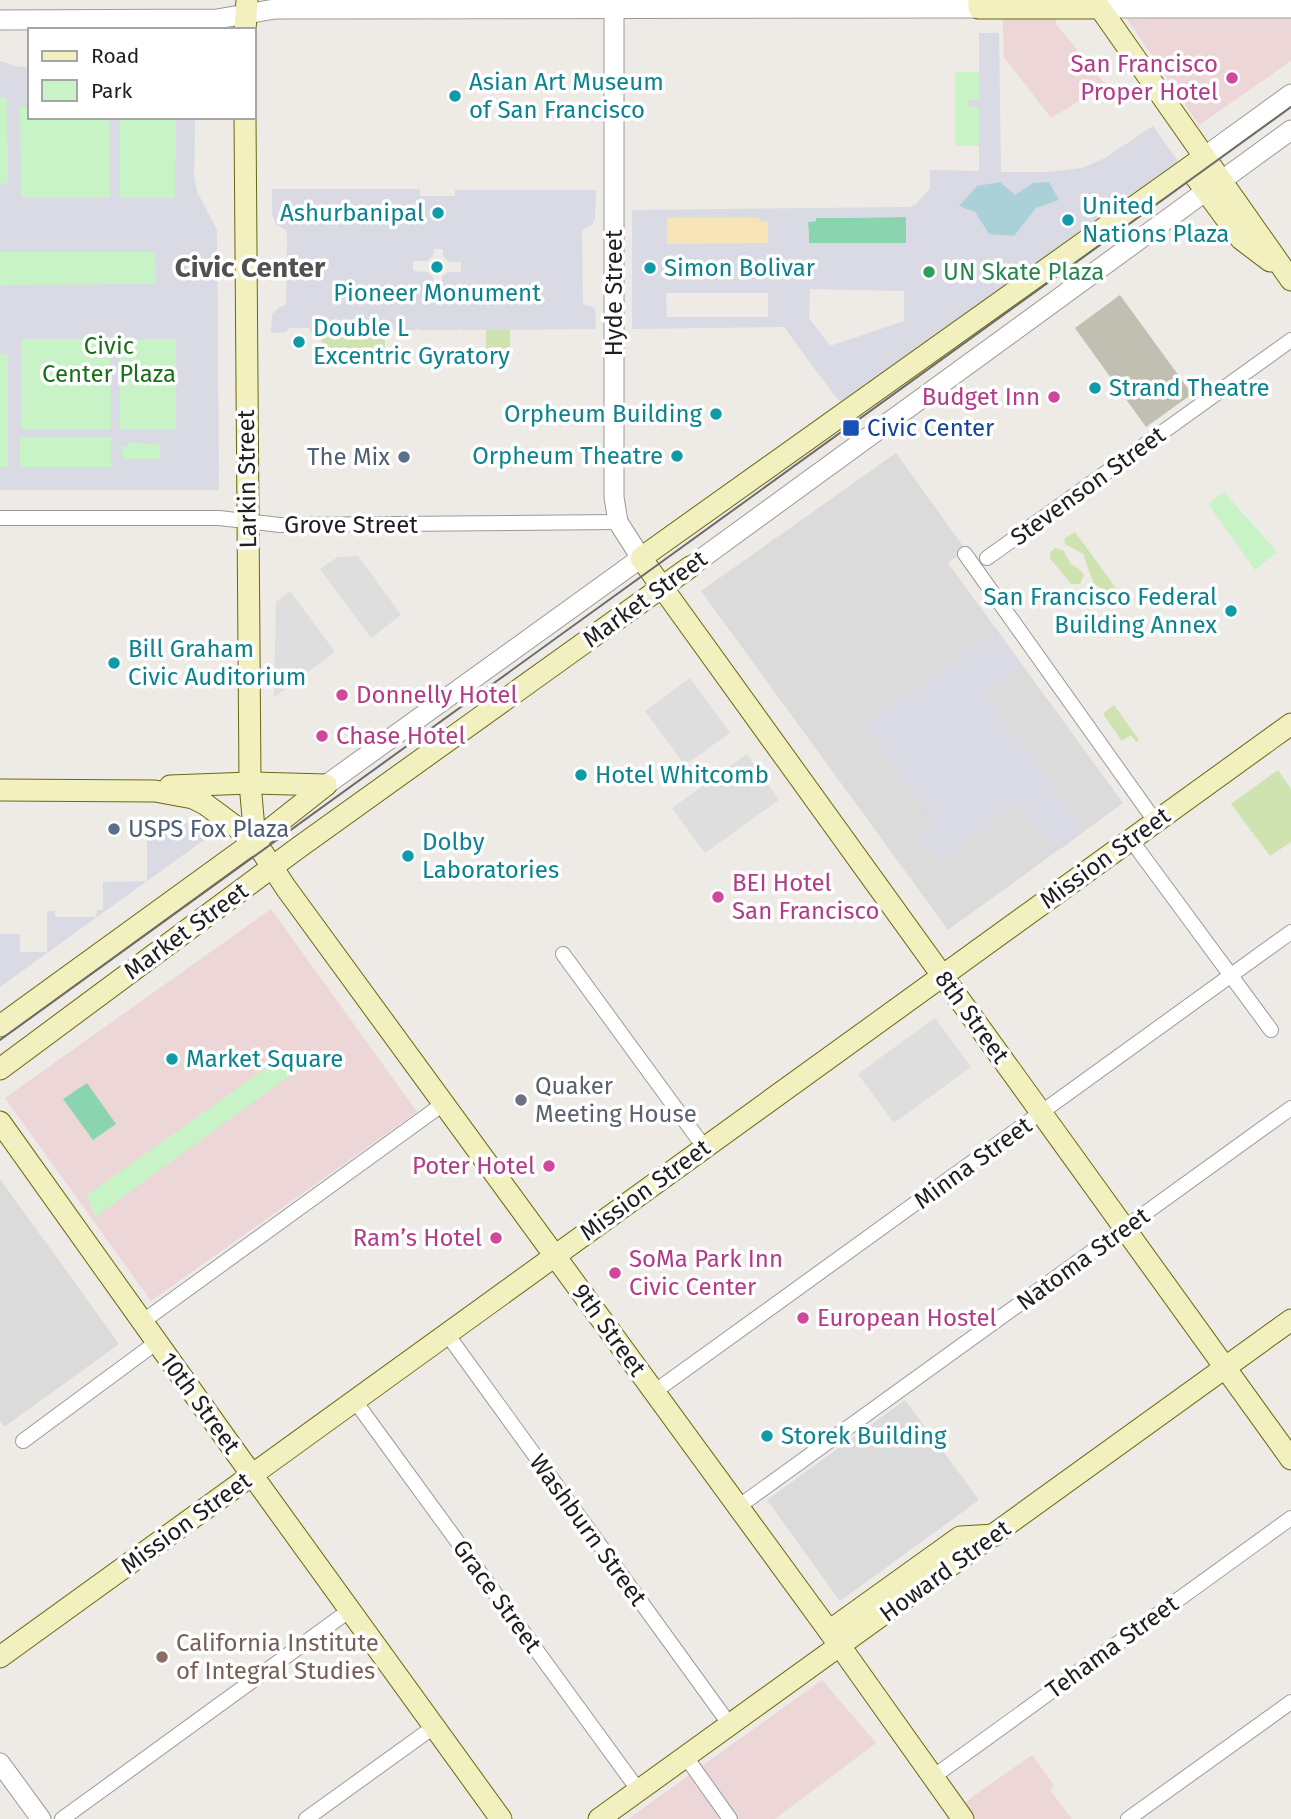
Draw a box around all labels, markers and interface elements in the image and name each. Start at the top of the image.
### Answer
legend [28,28,256,119]
text: Road [91,43,139,69]
place label: San Francisco Proper Hotel [1070,50,1218,106]
place label: Asian Art Museum of San Francisco [469,68,664,124]
marker: San Francisco Proper Hotel [1224,70,1240,86]
text: Park [91,78,133,104]
marker: Asian Art Museum of San Francisco [447,88,463,104]
place label: United Nations Plaza [1082,192,1229,248]
place label: Ashurbanipal [280,199,424,227]
marker: Ashurbanipal [430,205,446,221]
marker: United Nations Plaza [1060,212,1076,228]
street label: Hyde Street [600,229,628,356]
district label: Civic Center [175,251,326,284]
place label: Simon Bolivar [664,254,816,282]
place label: UN Skate Plaza [943,258,1104,286]
marker: Pioneer Monument [429,259,445,275]
marker: Simon Bolivar [642,260,658,276]
marker: UN Skate Plaza [921,264,937,280]
place label: Pioneer Monument [333,279,541,307]
place label: Double L Excentric Gyratory [313,314,510,370]
park label: Civic Center Plaza [42,332,176,388]
marker: Double L Excentric Gyratory [291,334,307,350]
place label: Strand Theatre [1109,374,1270,402]
marker: Strand Theatre [1087,380,1103,396]
place label: Budget Inn [922,383,1040,411]
marker: Budget Inn [1046,389,1062,405]
place label: Orpheum Building [504,400,703,428]
marker: Orpheum Building [708,406,724,422]
street label: Larkin Street [232,409,262,549]
place label: Civic Center [867,414,995,442]
marker: Civic Center [841,418,861,438]
street label: Stevenson Street [1005,420,1171,551]
place label: Orpheum Theatre [472,442,663,470]
place label: The Mix [307,443,390,471]
marker: Orpheum Theatre [669,448,685,464]
marker: The Mix [396,449,412,465]
street label: Grove Street [284,511,418,539]
street label: Market Street [578,544,713,653]
place label: San Francisco Federal Building Annex [983,583,1217,639]
marker: San Francisco Federal Building Annex [1223,603,1239,619]
place label: Bill Graham Civic Auditorium [128,635,306,691]
marker: Bill Graham Civic Auditorium [106,655,122,671]
place label: Donnelly Hotel [356,681,517,709]
marker: Donnelly Hotel [334,687,350,703]
place label: Chase Hotel [336,722,465,750]
marker: Chase Hotel [314,728,330,744]
place label: Hotel Whitcomb [595,761,769,789]
marker: Hotel Whitcomb [573,767,589,783]
street label: Mission Street [1035,801,1176,915]
place label: USPS Fox Plaza [128,815,289,843]
marker: USPS Fox Plaza [106,821,122,837]
place label: Dolby Laboratories [422,828,559,884]
marker: Dolby Laboratories [400,848,416,864]
place label: BEI Hotel San Francisco [732,869,880,925]
street label: Market Street [119,876,254,985]
marker: BEI Hotel San Francisco [710,889,726,905]
street label: 8th Street [929,965,1015,1069]
place label: Market Square [186,1045,343,1073]
marker: Market Square [164,1051,180,1067]
place label: Quaker Meeting House [535,1072,697,1128]
marker: Quaker Meeting House [513,1092,529,1108]
street label: Minna Street [909,1111,1037,1215]
street label: Mission Street [575,1133,716,1247]
place label: Poter Hotel [412,1152,535,1180]
marker: Poter Hotel [541,1158,557,1174]
street label: Natoma Street [1011,1201,1155,1316]
place label: Ram’s Hotel [353,1224,482,1252]
marker: Ram’s Hotel [488,1230,504,1246]
place label: SoMa Park Inn Civic Center [629,1245,783,1301]
marker: SoMa Park Inn Civic Center [607,1265,623,1281]
street label: 9th Street [566,1279,652,1382]
place label: European Hostel [817,1304,997,1332]
marker: European Hostel [795,1310,811,1326]
street label: 10th Street [154,1347,246,1459]
place label: Storek Building [781,1422,947,1450]
marker: Storek Building [759,1428,775,1444]
street label: Washburn Street [524,1449,652,1611]
street label: Mission Street [116,1466,257,1580]
street label: Howard Street [874,1514,1016,1628]
street label: Grace Street [447,1534,547,1658]
street label: Tehama Street [1041,1590,1184,1704]
place label: California Institute of Integral Studies [176,1629,379,1685]
marker: California Institute of Integral Studies [154,1649,170,1665]

